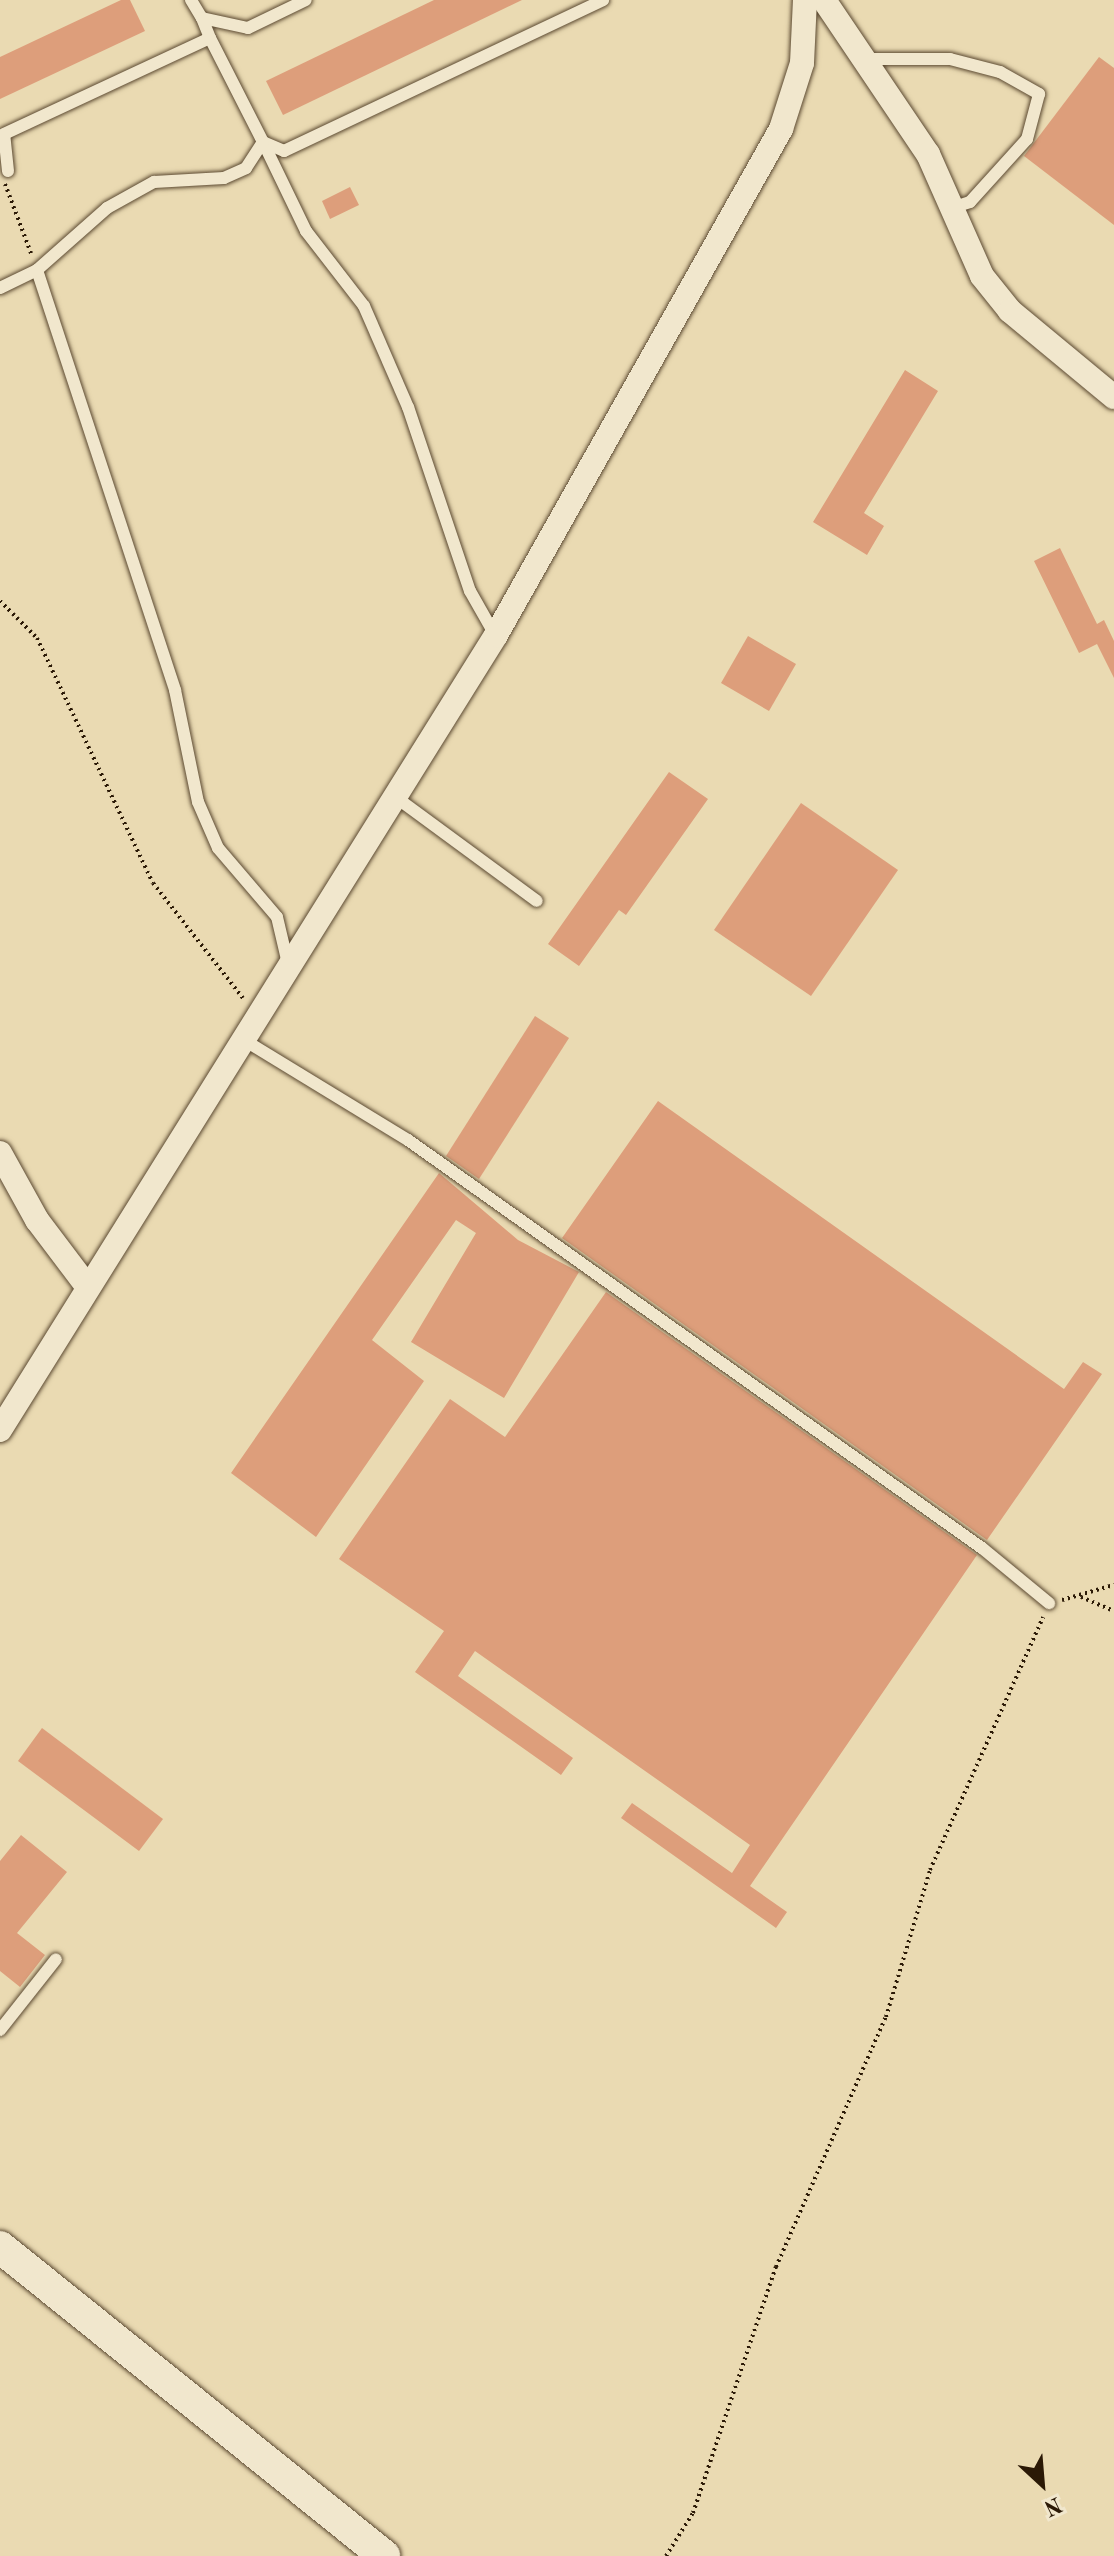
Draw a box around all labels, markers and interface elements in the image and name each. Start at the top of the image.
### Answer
north arrow [1002,2444,1082,2524]
text: N [1040,2492,1065,2519]

